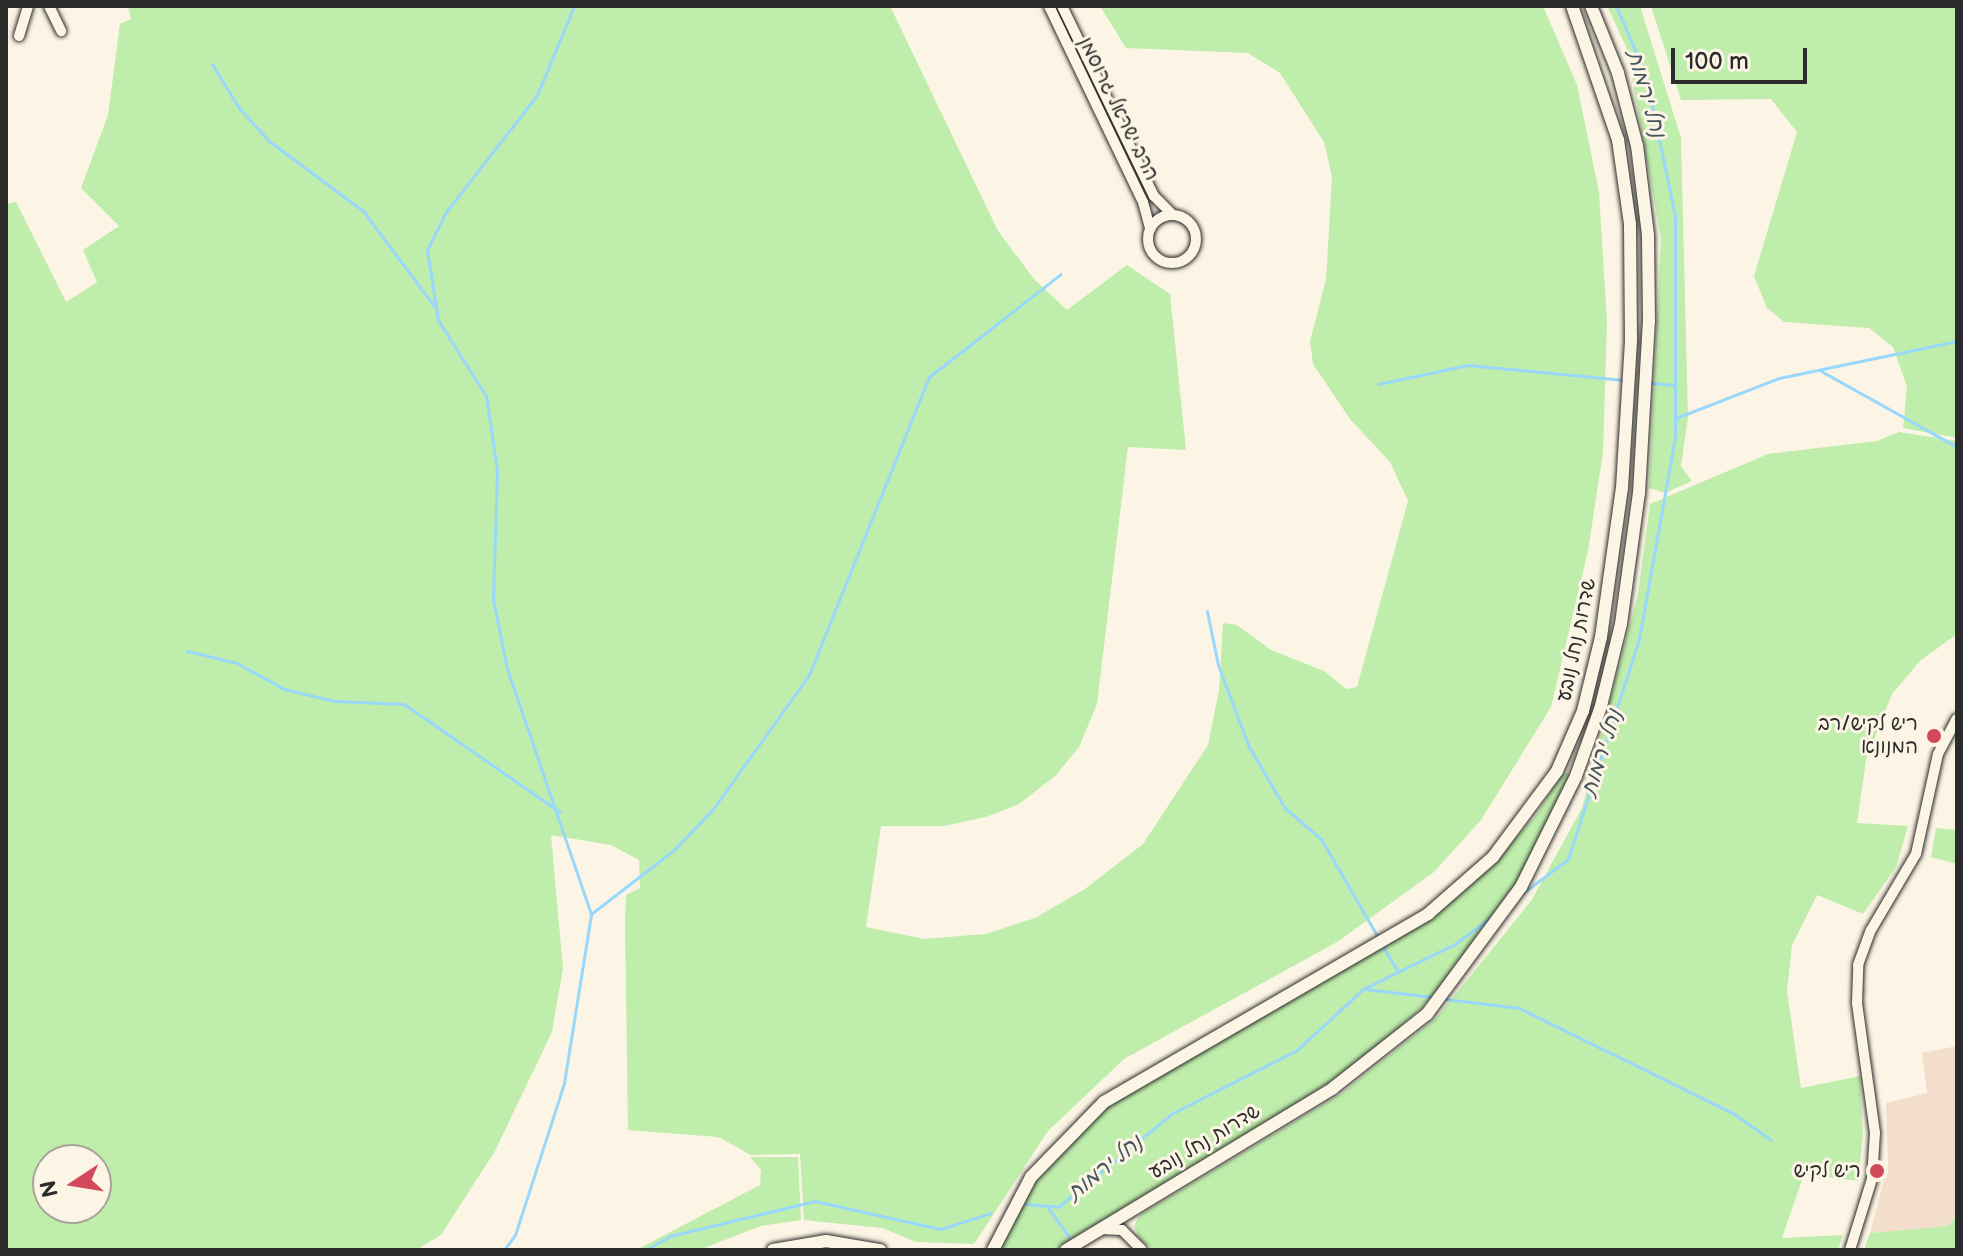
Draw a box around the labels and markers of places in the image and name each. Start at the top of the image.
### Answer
place label: ריש לקיש/רב המנונא [1818,712,1918,759]
marker: ריש לקיש/רב המנונא [1925,727,1943,745]
place label: ריש לקיש [1793,1159,1861,1183]
marker: ריש לקיש [1868,1162,1886,1180]

